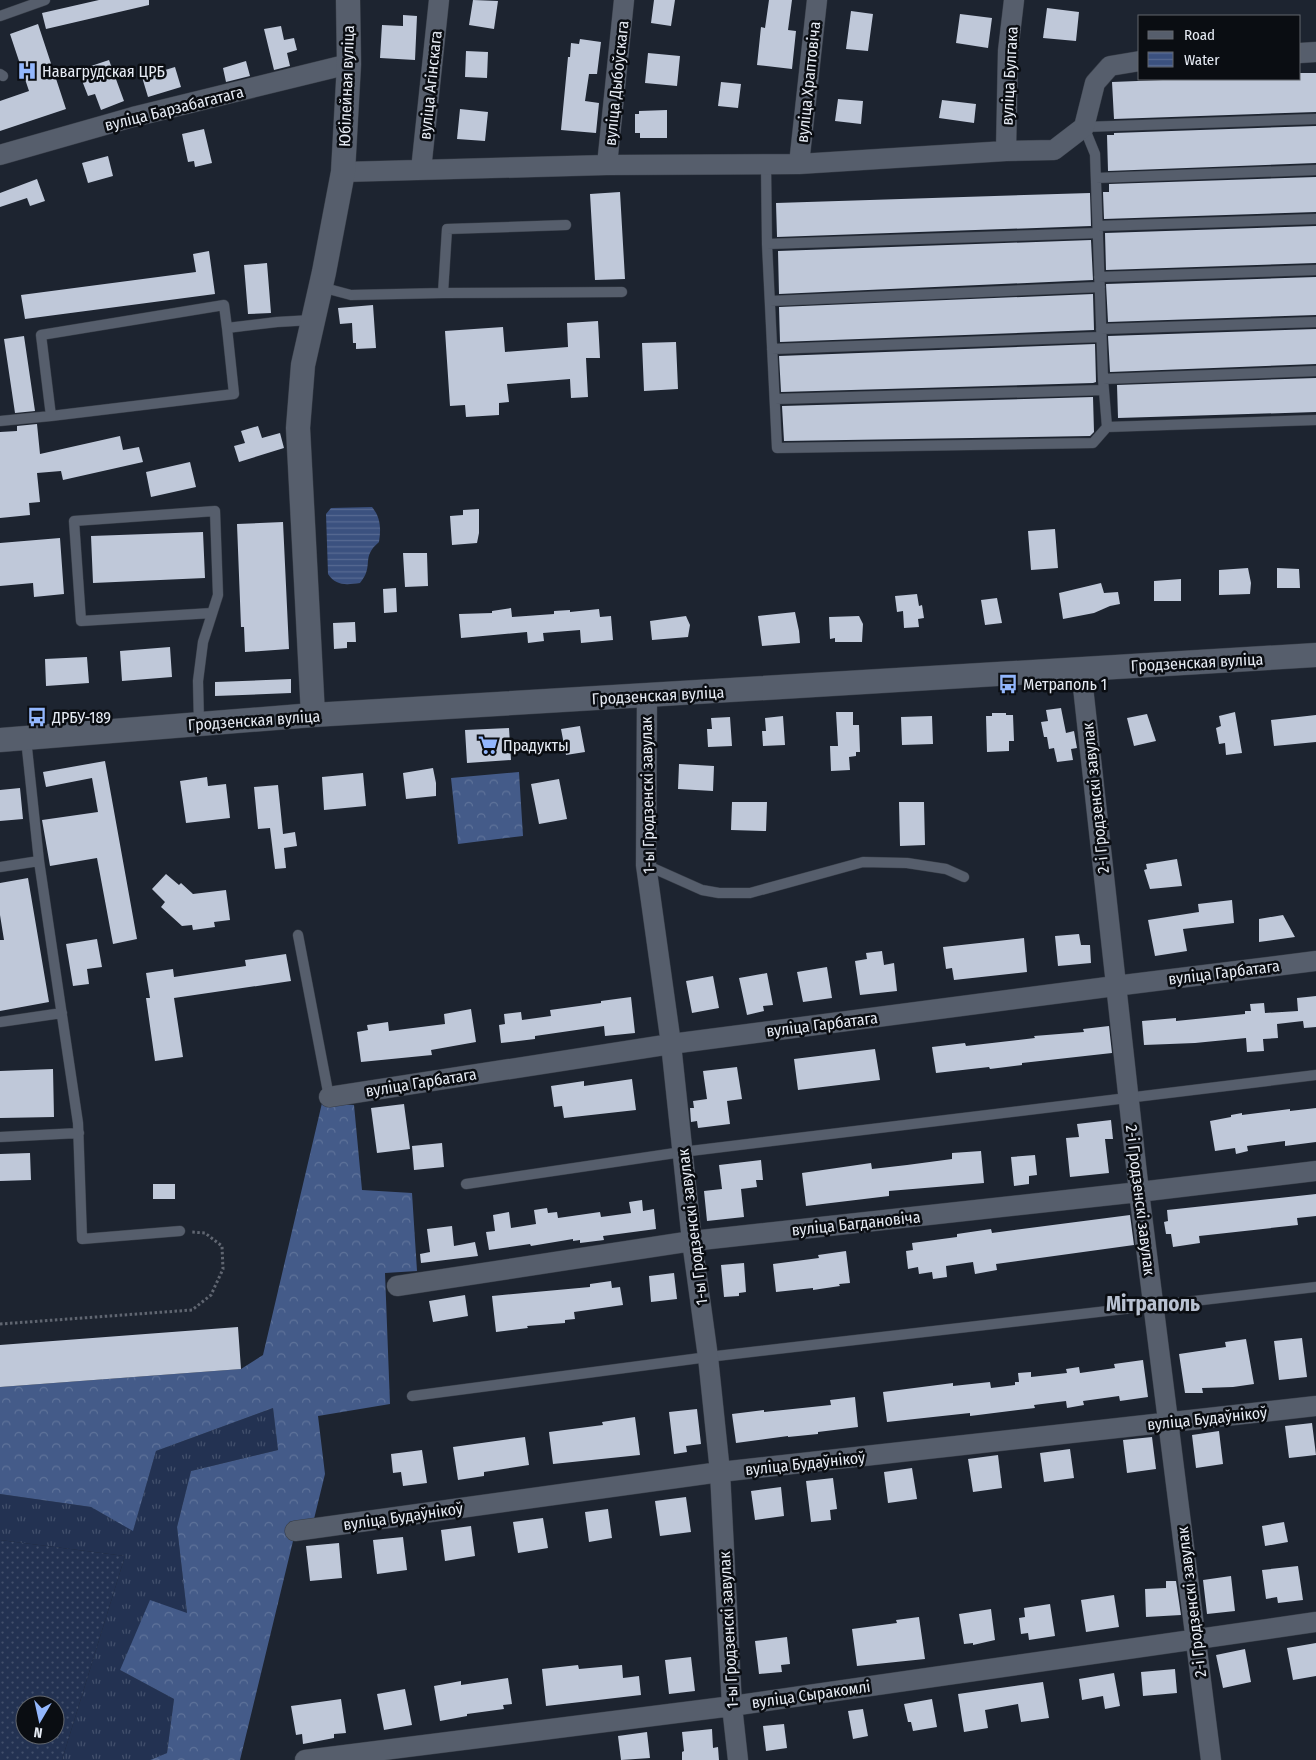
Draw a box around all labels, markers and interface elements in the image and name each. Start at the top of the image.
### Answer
legend [1138,15,1301,80]
street label: вуліца Дыбоўскага [600,19,633,147]
street label: вуліца Храптовіча [793,20,824,144]
street label: Юбілейная вуліца [335,25,358,147]
street label: вуліца Булгака [997,26,1022,126]
text: Road [1184,26,1215,44]
street label: вуліца Агінскага [415,29,446,141]
text: Water [1184,51,1220,69]
hospital icon: Навагрудская ЦРБ [16,60,38,82]
place label: Навагрудская ЦРБ [42,62,165,81]
street label: вуліца Барзабагатага [103,82,246,135]
street label: Гродзенская вуліца [1130,650,1264,675]
bus stop icon: Метраполь 1 [997,673,1019,695]
place label: Метраполь 1 [1023,675,1107,694]
street label: Гродзенская вуліца [591,683,725,708]
bus stop icon: ДРБУ-189 [26,706,48,728]
street label: Гродзенская вуліца [187,706,321,735]
place label: ДРБУ-189 [51,708,111,727]
street label: 1-ы Гродзенскі завулак [637,716,658,874]
street label: 2-і Гродзенскі завулак [1078,721,1113,874]
supermarket icon: Прадукты [477,734,499,756]
place label: Прадукты [503,736,569,755]
street label: вуліца Гарбатага [1167,956,1281,989]
street label: вуліца Гарбатага [765,1008,879,1041]
street label: вуліца Гарбатага [364,1064,478,1101]
street label: 2-і Гродзенскі завулак [1122,1124,1159,1277]
street label: 1-ы Гродзенскі завулак [673,1147,712,1306]
street label: вуліца Багдановіча [791,1207,922,1240]
district label: Мітраполь [1106,1291,1200,1317]
street label: вуліца Будаўнікоў [1146,1403,1269,1434]
street label: вуліца Будаўнікоў [744,1448,867,1479]
street label: вуліца Будаўнікоў [342,1499,465,1534]
street label: 2-і Гродзенскі завулак [1173,1525,1210,1678]
street label: 1-ы Гродзенскі завулак [715,1550,742,1709]
street label: вуліца Сыракомлі [751,1677,872,1712]
north arrow [15,1695,65,1745]
text: N [33,1723,44,1741]

